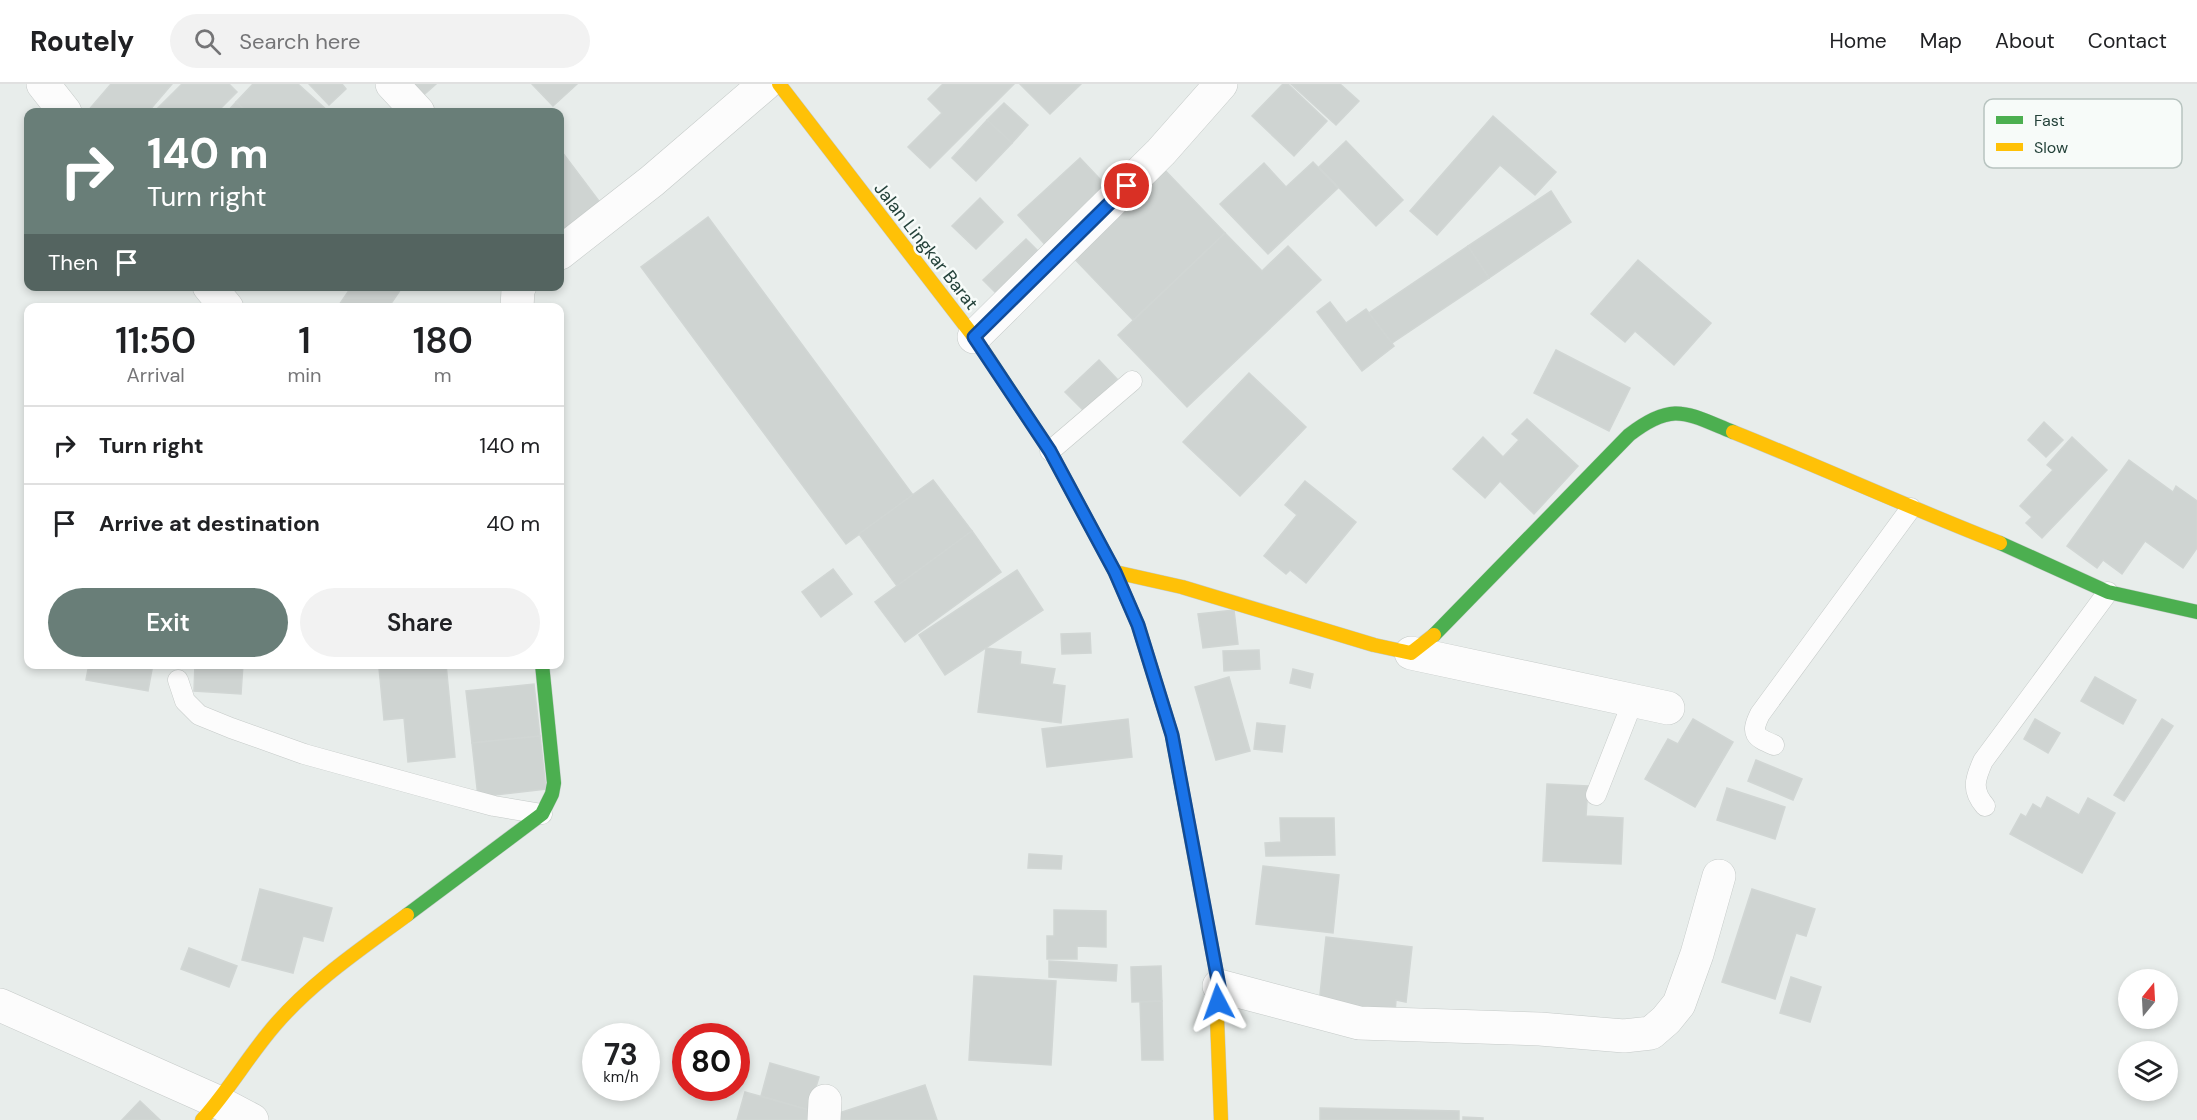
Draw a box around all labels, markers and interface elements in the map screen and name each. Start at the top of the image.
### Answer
search box [170,14,590,68]
text: Routely [30,23,134,60]
icon: search [191,25,224,58]
text: Search here [239,27,361,56]
text: Home [1829,27,1887,55]
text: Map [1920,27,1962,55]
text: About [1995,27,2055,55]
text: Contact [2088,27,2167,55]
legend [1984,99,2182,168]
text: Fast [2034,110,2065,131]
text: 140 m [147,126,269,181]
icon: right [48,132,126,210]
text: Slow [2034,137,2068,158]
pin [1101,160,1152,211]
icon: arrive [1110,169,1143,202]
street label: Jalan Lingkar Barat [869,177,983,315]
text: Turn right [147,179,267,214]
icon: arrive [110,246,143,279]
text: Then [48,248,98,277]
text: 11:50 [115,317,196,364]
text: 1 [298,317,311,364]
text: 180 [413,317,473,364]
text: Arrival [127,362,185,388]
text: min [287,362,322,388]
text: m [434,362,452,388]
icon: right [48,429,81,462]
text: Turn right [99,431,204,460]
text: 140 m [479,431,540,460]
icon: arrive [48,507,81,540]
text: Arrive at destination [99,509,320,538]
text: 40 m [486,509,540,538]
button: Exit [48,588,288,657]
button: Share [300,588,540,657]
north arrow [2118,969,2178,1029]
map controls [2118,969,2178,1101]
position arrow [1186,970,1250,1034]
speed limit sign: 80 [672,1023,750,1101]
text: 73 [604,1035,638,1074]
button: layers [2118,1041,2178,1101]
text: km/h [603,1067,639,1087]

